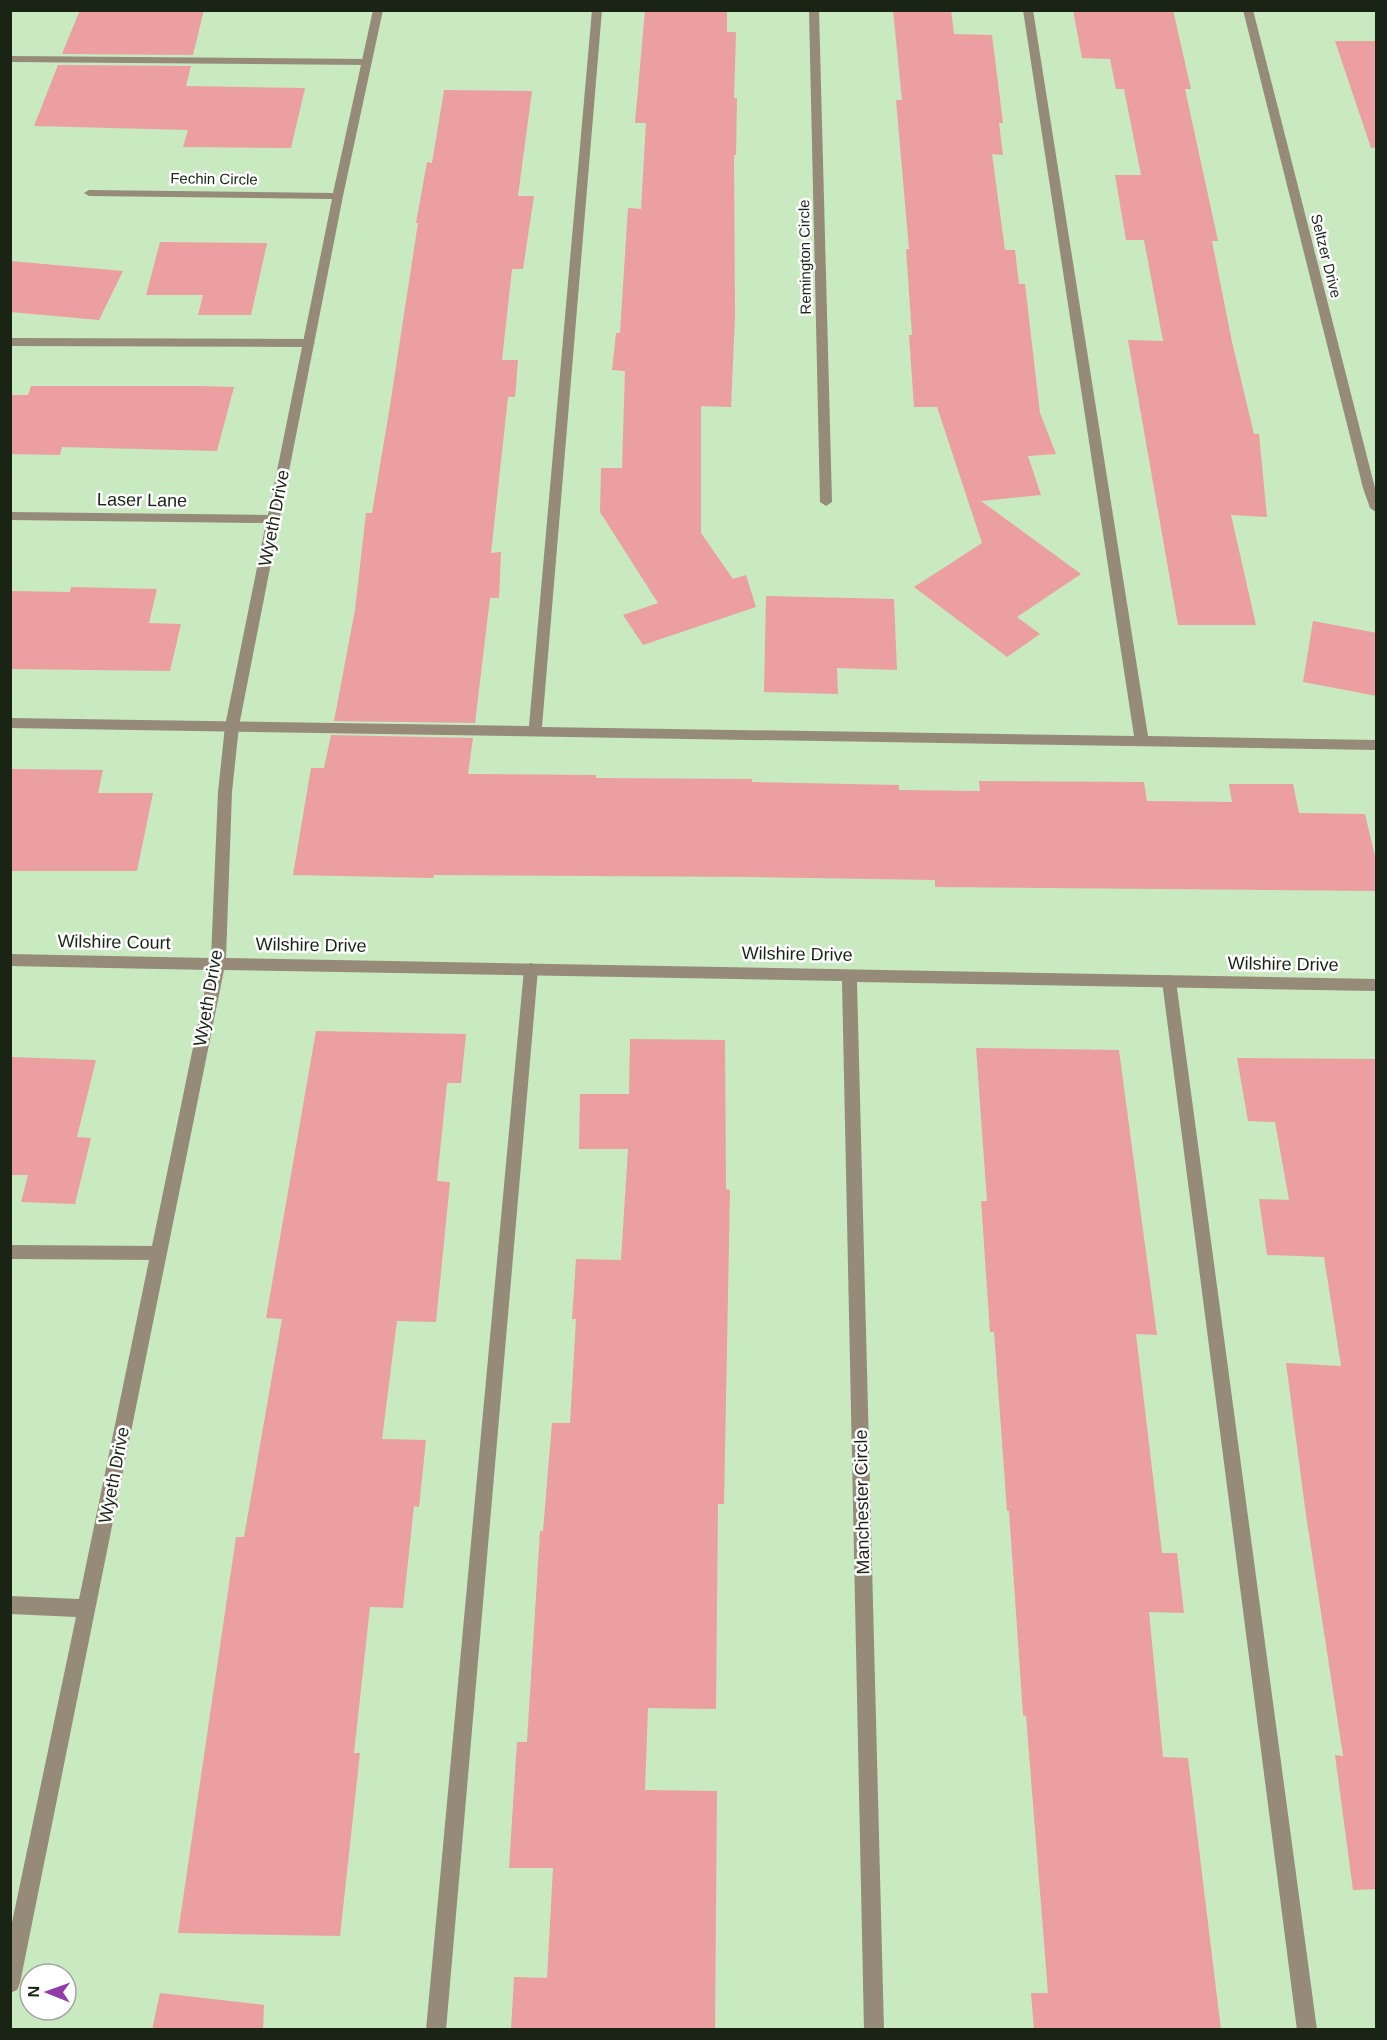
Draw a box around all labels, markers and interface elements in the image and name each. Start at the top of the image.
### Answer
street label: Fechin Circle [170,169,258,188]
street label: Remington Circle [795,199,814,315]
street label: Seltzer Drive [1308,212,1345,300]
street label: Wyeth Drive [255,468,293,568]
street label: Laser Lane [97,489,187,511]
street label: Wilshire Court [57,931,171,953]
street label: Wilshire Drive [255,934,367,956]
street label: Wilshire Drive [741,943,853,965]
street label: Wyeth Drive [190,948,226,1048]
street label: Wilshire Drive [1227,953,1339,975]
street label: Wyeth Drive [95,1425,133,1525]
street label: Manchester Circle [851,1429,873,1575]
north arrow [18,1962,78,2022]
text: N [25,1986,42,1998]

